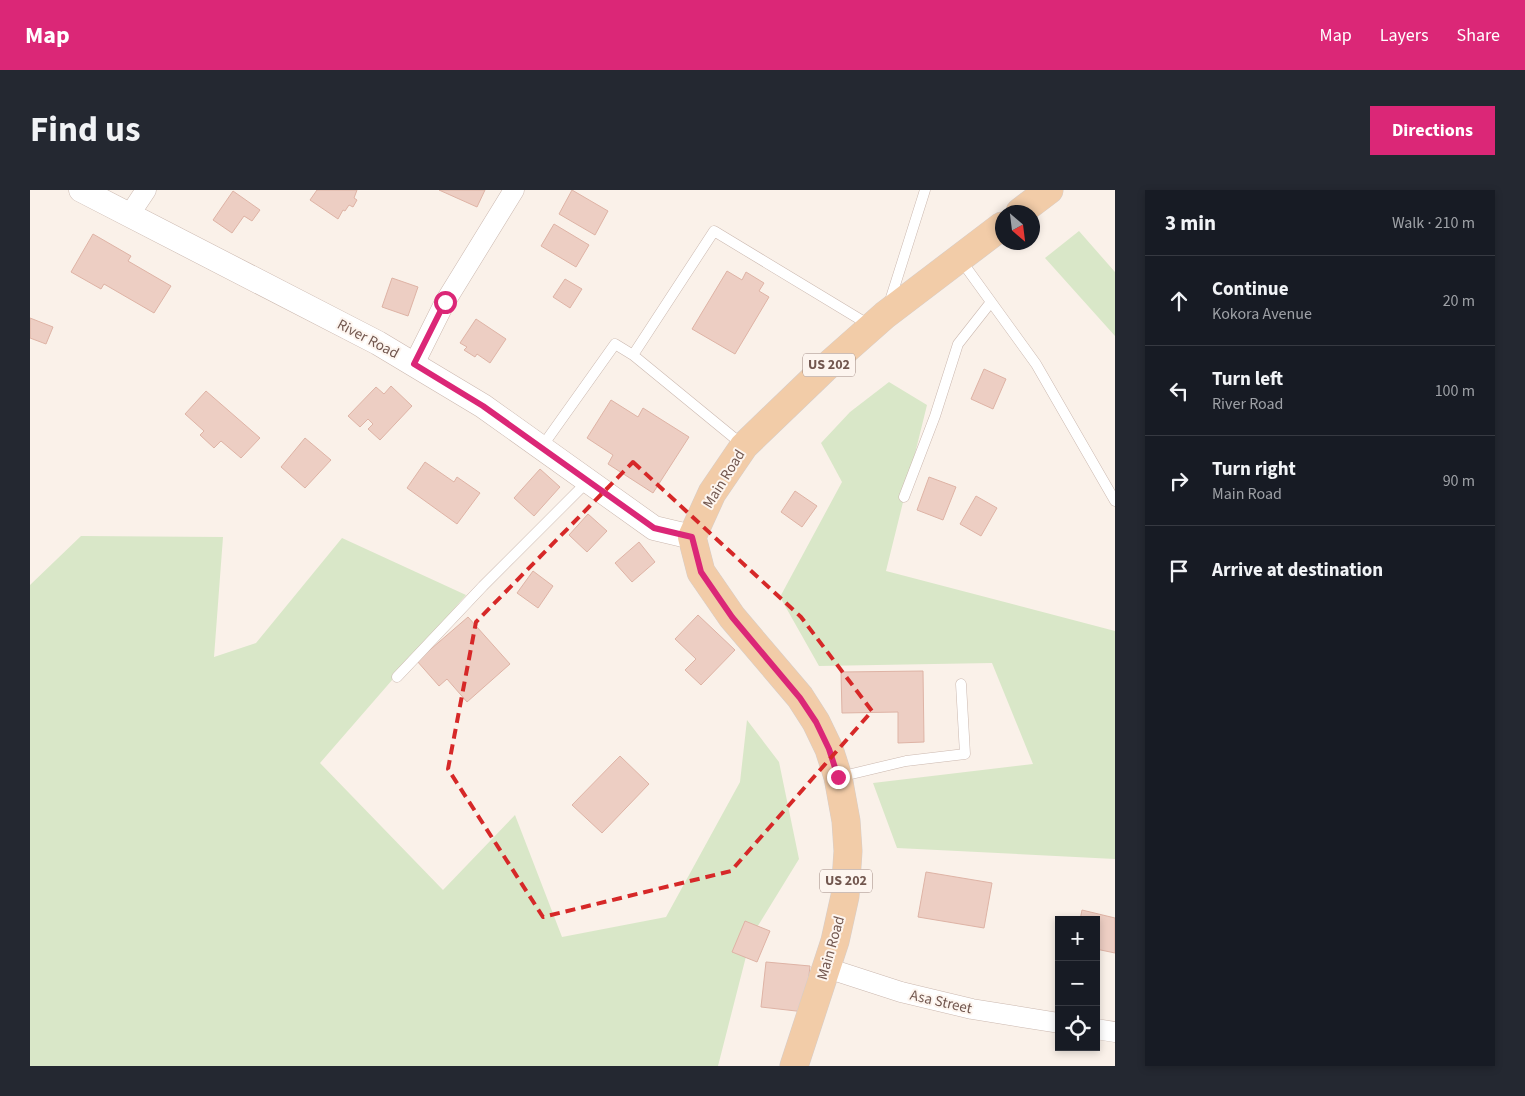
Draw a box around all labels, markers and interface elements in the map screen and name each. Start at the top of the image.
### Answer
text: Map [25,18,70,53]
text: Map [1320,23,1352,48]
text: Layers [1380,23,1429,48]
text: Share [1457,23,1500,48]
text: Find us [30,105,140,155]
button: Directions [1370,106,1495,155]
north arrow [995,205,1040,250]
text: 3 min [1165,208,1216,238]
text: Walk · 210 m [1392,212,1475,234]
text: Continue [1212,276,1289,303]
icon: ahead [1165,287,1193,315]
text: 20 m [1443,290,1475,312]
route start [434,291,457,314]
text: Kokora Avenue [1212,303,1312,325]
street label: River Road [333,314,403,364]
road number: US 202 [803,354,855,376]
text: Turn left [1212,366,1283,393]
icon: left [1165,377,1193,405]
text: 100 m [1435,380,1475,402]
text: River Road [1212,393,1283,415]
street label: Main Road [698,446,750,512]
text: Turn right [1212,456,1296,483]
icon: right [1165,467,1193,495]
text: 90 m [1443,470,1475,492]
text: Main Road [1212,483,1282,505]
icon: arrive [1165,557,1193,585]
text: Arrive at destination [1212,557,1383,584]
route end [827,766,850,789]
road number: US 202 [820,869,872,892]
street label: Main Road [812,914,850,982]
map controls [1055,916,1100,1051]
button: + [1055,916,1100,961]
button: − [1055,961,1100,1006]
street label: Asa Street [908,985,974,1019]
button: locate [1055,1006,1100,1051]

